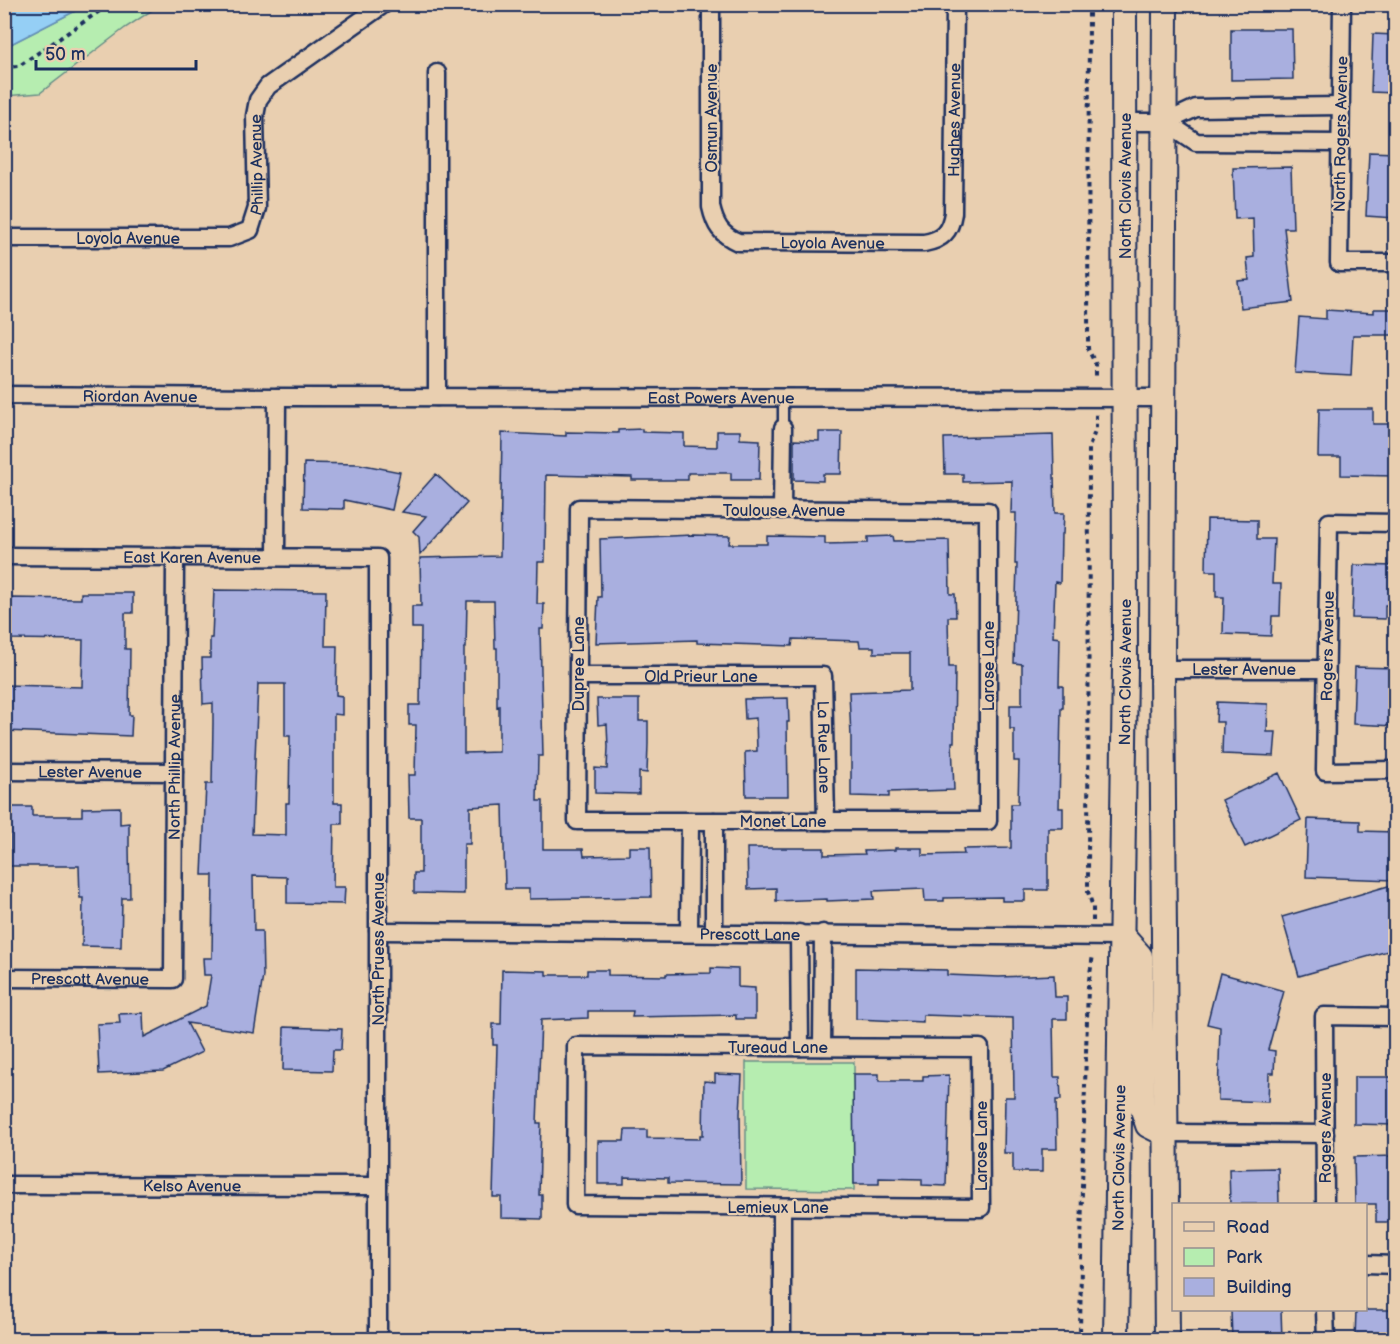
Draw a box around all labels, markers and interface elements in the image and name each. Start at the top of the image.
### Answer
scale bar [36,33,196,71]
text: 50 m [45,44,86,65]
street label: North Rogers Avenue [1331,55,1352,212]
street label: Hughes Avenue [945,62,965,177]
street label: Osmun Avenue [703,63,722,173]
street label: North Clovis Avenue [1117,112,1136,259]
street label: Phillip Avenue [247,113,268,218]
street label: Loyola Avenue [76,230,181,249]
street label: Loyola Avenue [780,234,885,254]
street label: Riordan Avenue [82,388,198,407]
street label: East Powers Avenue [647,389,795,409]
street label: Toulouse Avenue [723,502,846,521]
street label: East Karen Avenue [123,549,262,568]
street label: Rogers Avenue [1318,590,1339,702]
street label: North Clovis Avenue [1116,598,1136,745]
street label: Dupree Lane [570,616,589,711]
street label: Larose Lane [980,620,999,711]
street label: Lester Avenue [1192,661,1296,680]
street label: Old Prieur Lane [644,668,758,687]
street label: North Phillip Avenue [166,693,185,840]
street label: La Rue Lane [813,701,833,794]
street label: Lester Avenue [38,763,143,783]
street label: Monet Lane [740,813,827,832]
street label: North Pruess Avenue [370,872,389,1026]
street label: Prescott Lane [699,926,801,945]
street label: Prescott Avenue [31,970,150,990]
street label: Tureaud Lane [728,1039,829,1058]
street label: Rogers Avenue [1317,1072,1336,1183]
street label: North Clovis Avenue [1109,1084,1130,1231]
street label: Larose Lane [973,1100,992,1191]
street label: Kelso Avenue [143,1177,242,1197]
street label: Lemieux Lane [727,1199,829,1218]
legend [1172,1203,1367,1311]
text: Road [1226,1217,1270,1238]
text: Park [1226,1247,1262,1268]
text: Building [1226,1277,1292,1298]

